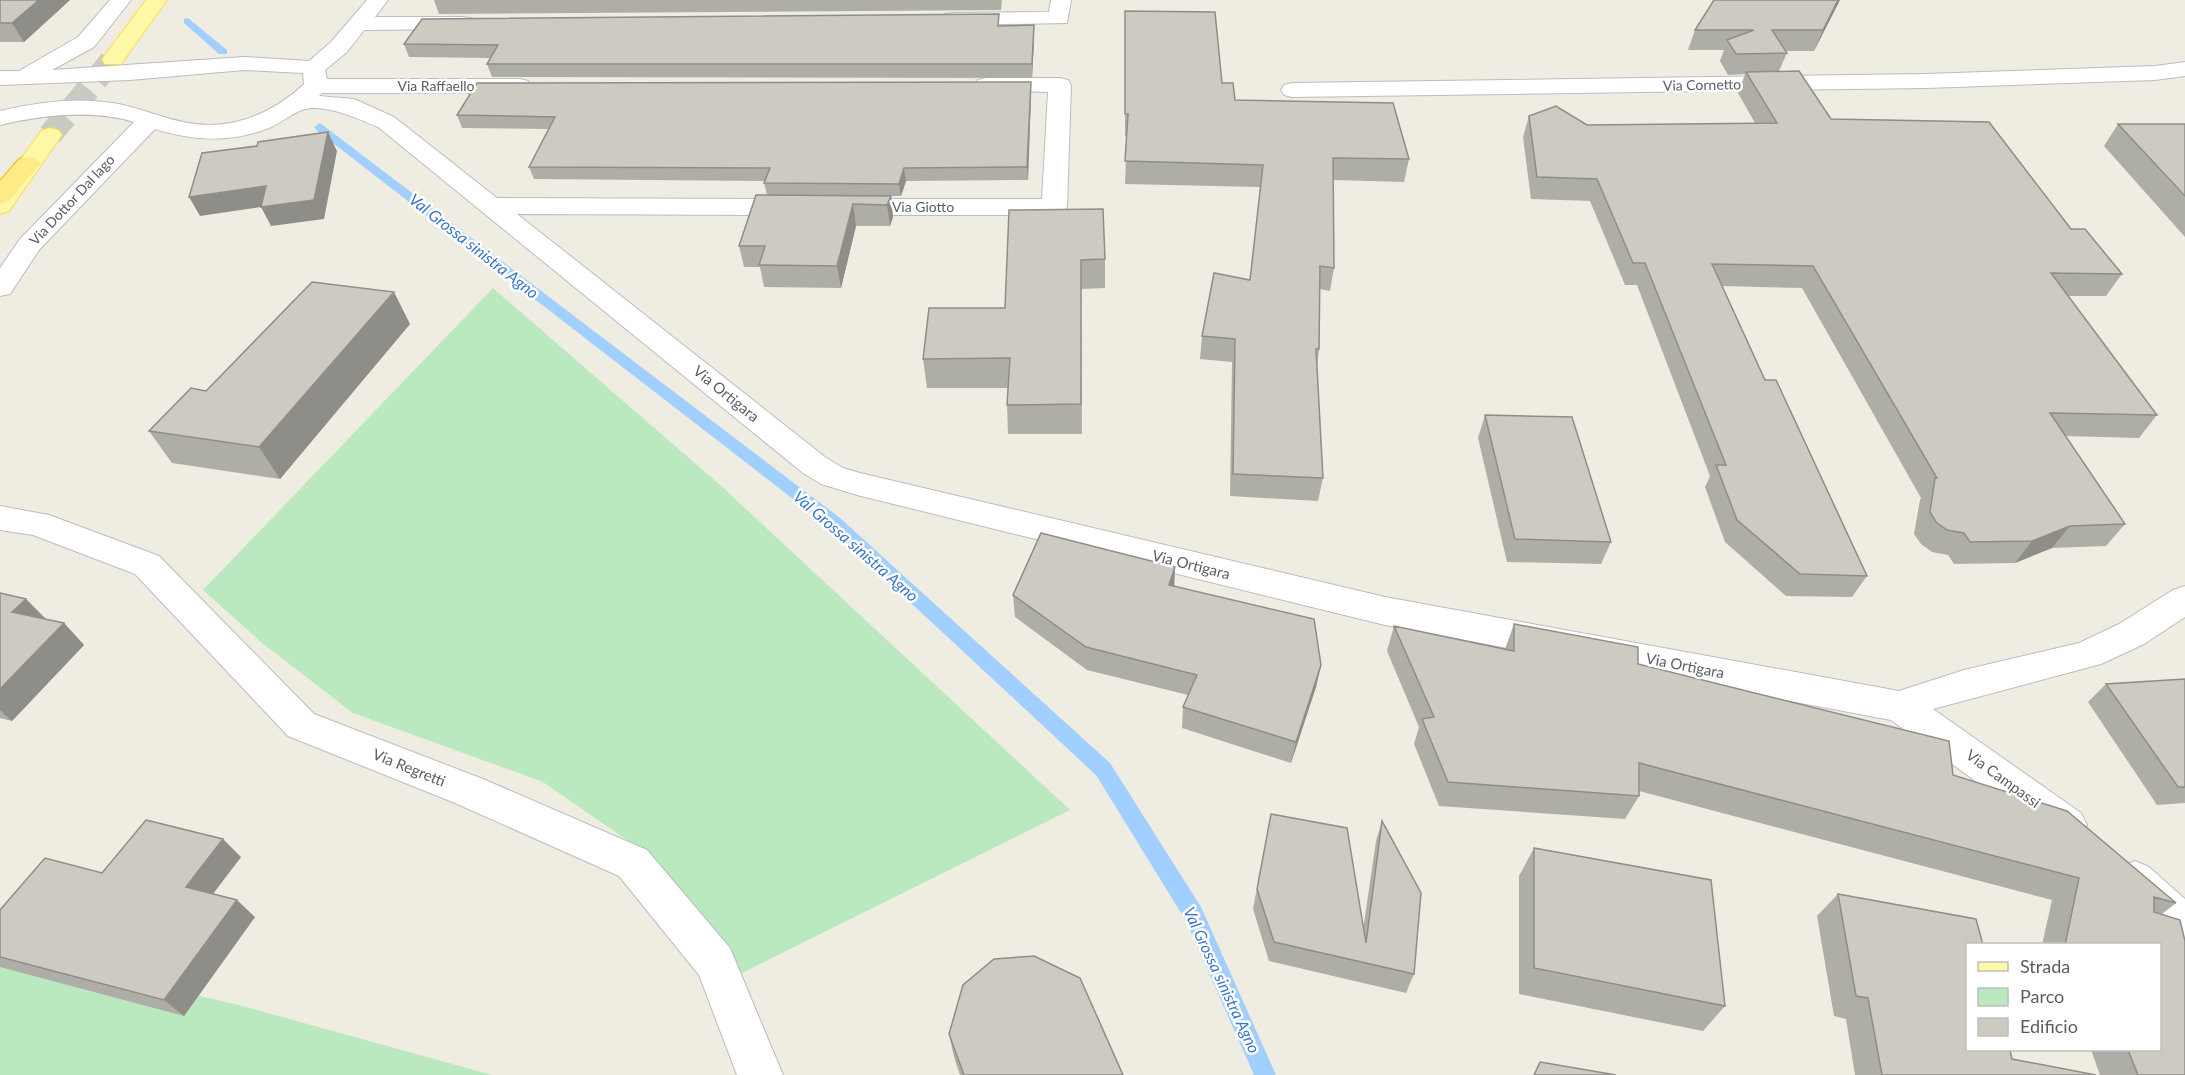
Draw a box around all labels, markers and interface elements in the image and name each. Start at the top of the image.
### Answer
street label: Via Cornetto [1663,75,1741,94]
street label: Via Raffaello [397,77,475,94]
street label: Via Dottor Dal lago [25,151,118,248]
water label: Val Grossa sinistra Agno [406,189,543,302]
street label: Via Giotto [892,198,954,215]
street label: Via Ortigara [690,361,763,425]
water label: Val Grossa sinistra Agno [790,486,923,605]
street label: Via Ortigara [1150,546,1232,582]
street label: Via Ortigara [1644,649,1726,681]
street label: Via Regretti [370,744,448,790]
street label: Via Campassi [1963,745,2044,811]
water label: Val Grossa sinistra Agno [1180,904,1265,1056]
legend [1966,943,2161,1051]
text: Strada [2020,955,2070,977]
text: Parco [2020,985,2064,1007]
text: Edificio [2020,1015,2078,1037]

